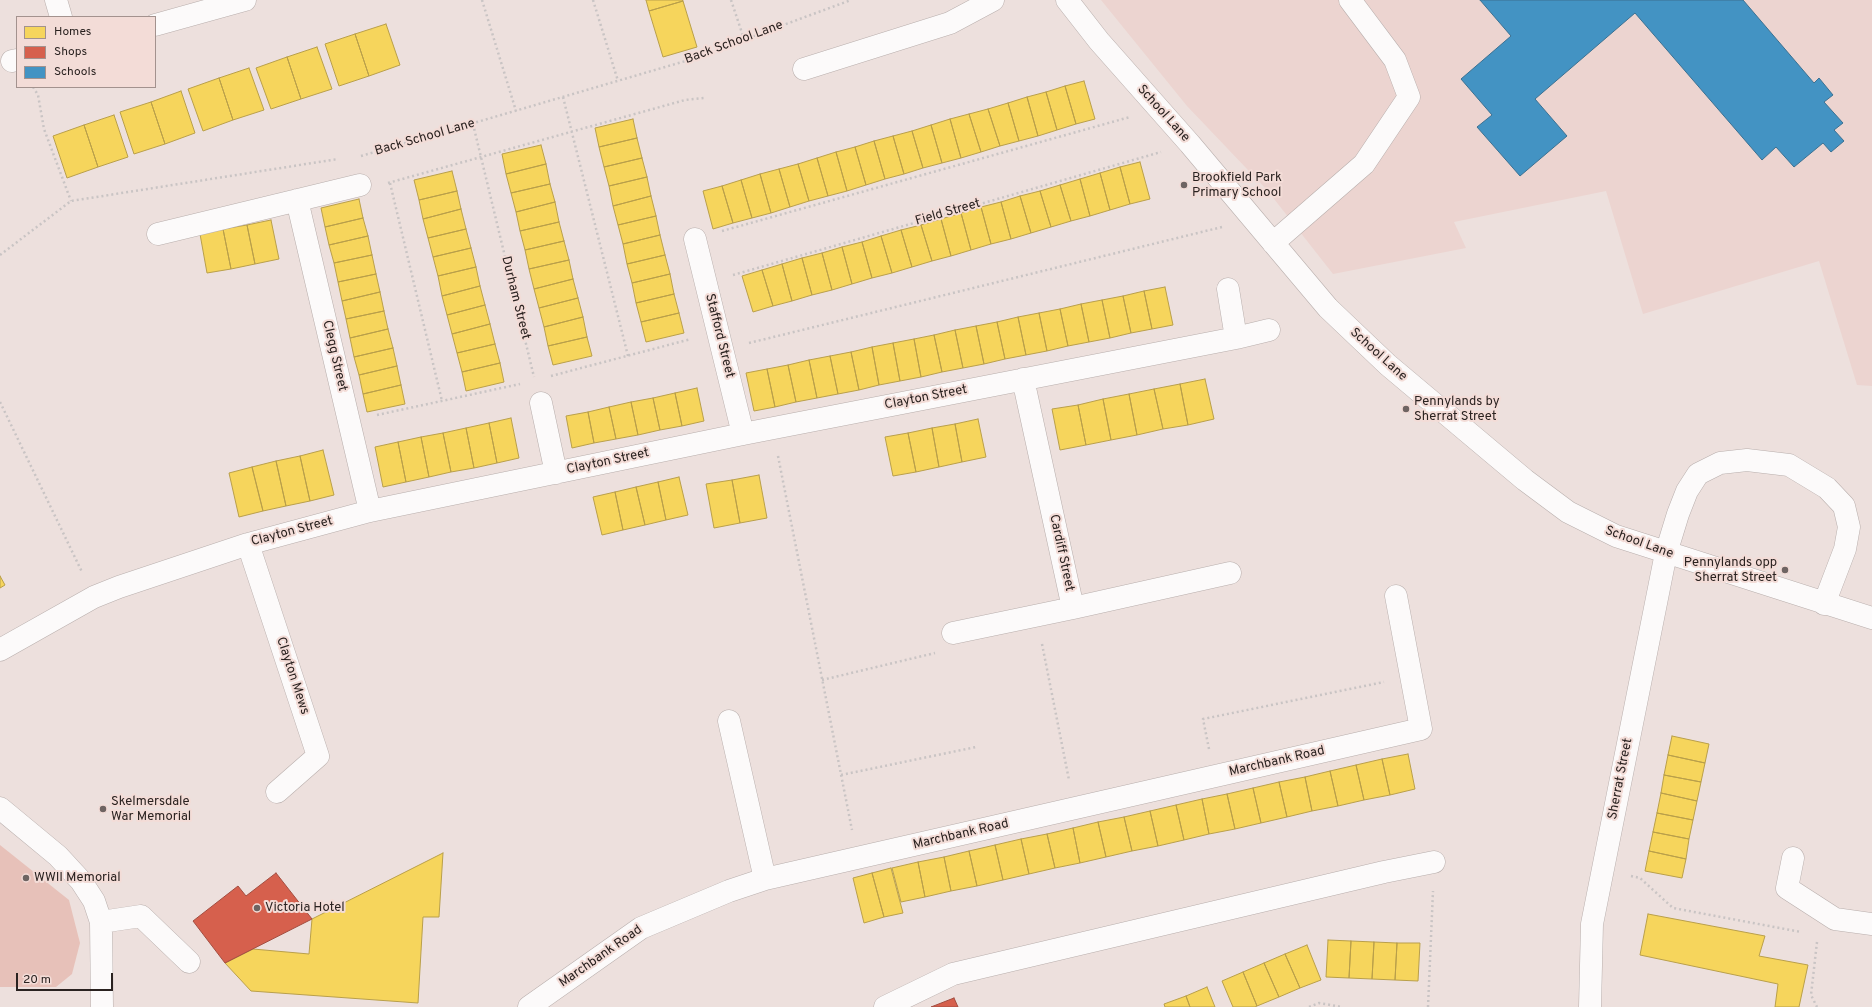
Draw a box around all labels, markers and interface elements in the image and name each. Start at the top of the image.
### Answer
legend [16,16,156,88]
street label: Back School Lane [683,18,785,68]
text: Homes [54,24,91,40]
text: Shops [54,44,87,60]
text: Schools [54,64,96,80]
street label: School Lane [1133,82,1193,146]
street label: Back School Lane [373,116,477,160]
place label: Brookfield Park Primary School [1192,170,1282,201]
marker: Brookfield Park Primary School [1179,180,1189,190]
street label: Field Street [914,196,982,230]
street label: Durham Street [497,255,533,341]
street label: Stafford Street [701,292,737,380]
street label: Clegg Street [318,319,350,393]
street label: School Lane [1346,325,1410,385]
street label: Clayton Street [883,382,969,414]
place label: Pennylands by Sherrat Street [1414,394,1500,425]
marker: Pennylands by Sherrat Street [1401,404,1411,414]
street label: Clayton Street [565,446,651,478]
street label: Cardiff Street [1045,513,1077,593]
street label: Clayton Street [250,514,334,550]
street label: School Lane [1603,523,1675,563]
place label: Pennylands opp Sherrat Street [1684,555,1777,586]
marker: Pennylands opp Sherrat Street [1780,565,1790,575]
street label: Clayton Mews [272,635,312,717]
street label: Sherrat Street [1605,737,1637,821]
street label: Marchbank Road [1228,743,1326,781]
place label: Skelmersdale War Memorial [111,794,191,825]
marker: Skelmersdale War Memorial [98,804,108,814]
street label: Marchbank Road [912,816,1010,854]
place label: WWII Memorial [34,870,121,886]
marker: WWII Memorial [21,873,31,883]
place label: Victoria Hotel [265,900,345,916]
marker: Victoria Hotel [252,903,262,913]
street label: Marchbank Road [557,923,645,991]
scale bar [18,965,115,991]
text: 20 m [23,972,51,988]

